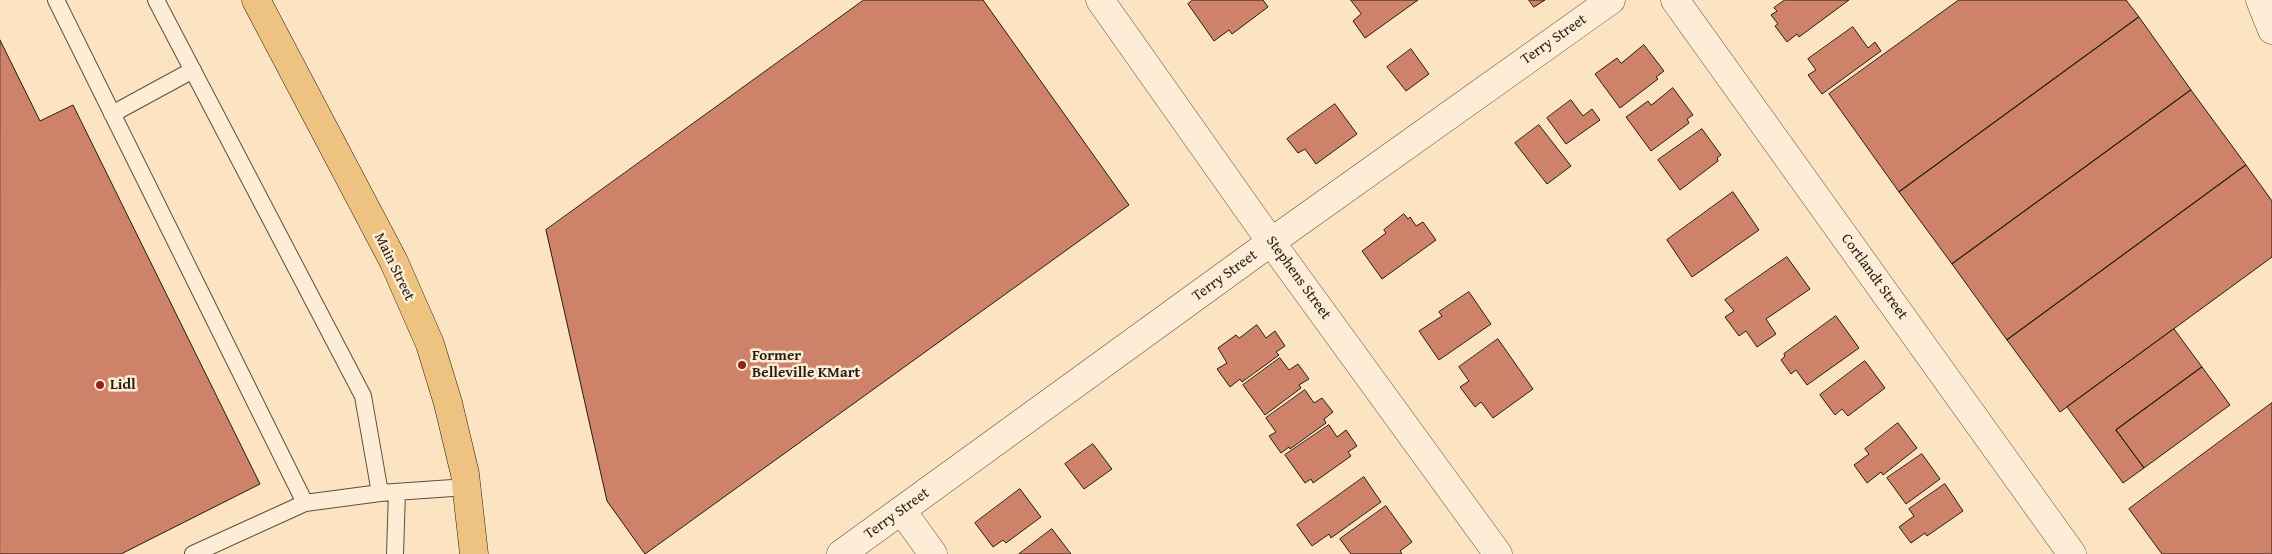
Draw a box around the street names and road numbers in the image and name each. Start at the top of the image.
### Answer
street label: Terry Street [1518,11,1590,69]
street label: Main Street [370,230,418,304]
street label: Cortlandt Street [1837,231,1911,323]
street label: Stephens Street [1262,233,1334,323]
street label: Terry Street [1189,246,1261,306]
street label: Terry Street [861,484,933,544]

